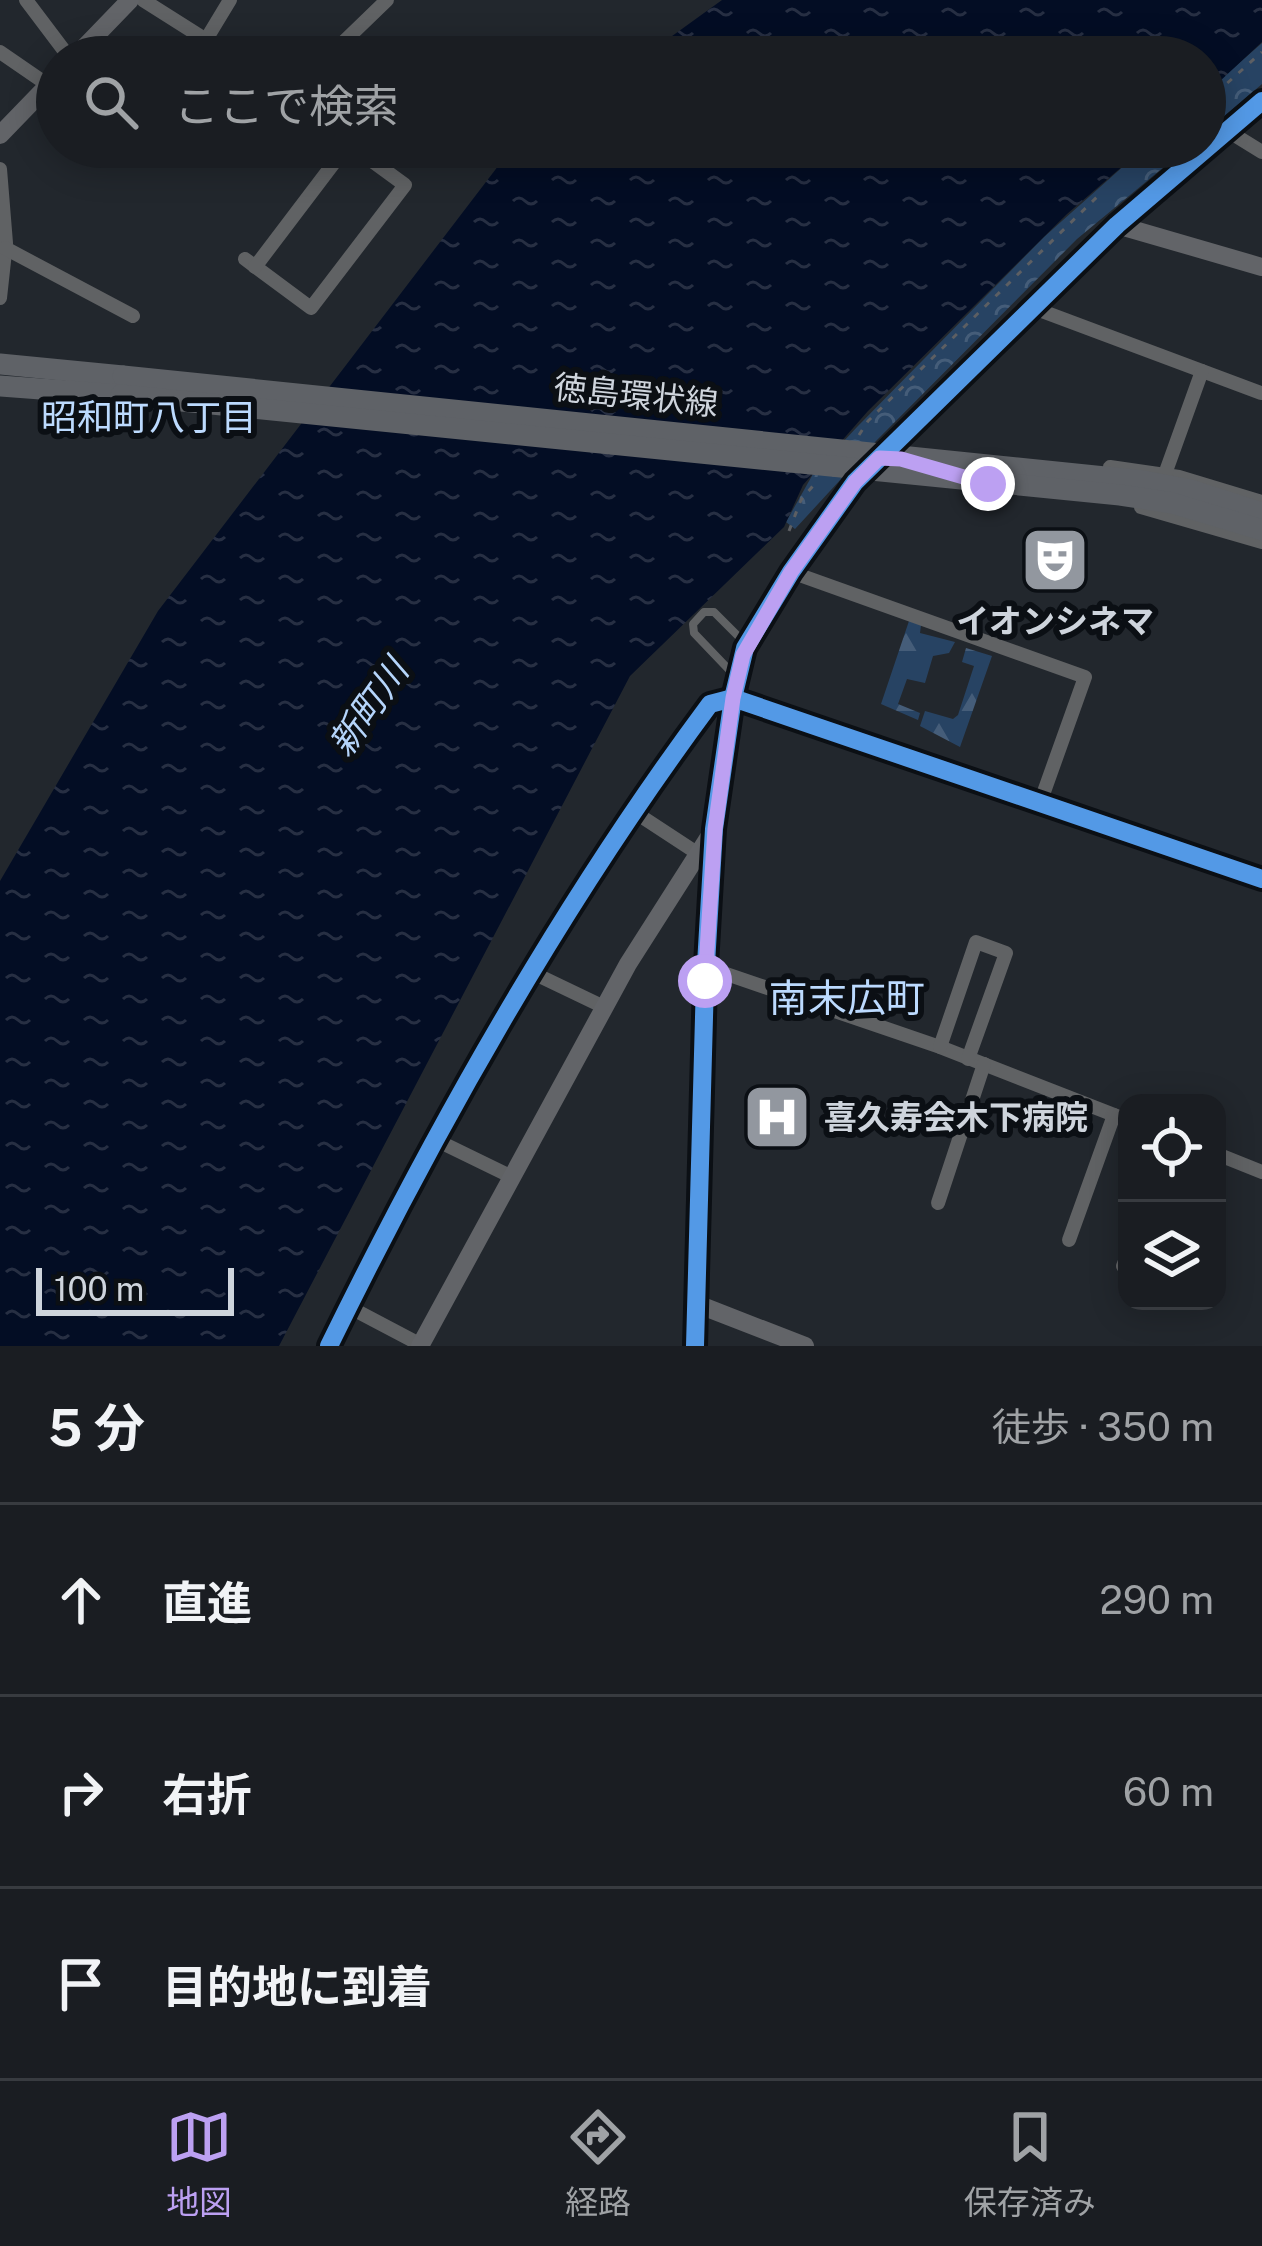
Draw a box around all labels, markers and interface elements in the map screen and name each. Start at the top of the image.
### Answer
search box [36,36,1226,168]
icon: search [78,69,144,135]
text: ここで検索 [174,79,399,132]
street label: 徳島環状線 [552,367,720,423]
district label: 昭和町八丁目 [41,396,257,438]
route end [961,457,1015,511]
theatre icon: イオンシネマ [1020,525,1090,595]
place label: イオンシネマ [956,602,1154,640]
water label: 新町川 [320,647,418,763]
route start [678,954,732,1008]
district label: 南末広町 [769,975,925,1021]
hospital icon: 喜久寿会木下病院 [742,1082,812,1152]
map controls [1118,1094,1226,1310]
button: locate [1118,1094,1226,1202]
place label: 喜久寿会木下病院 [824,1098,1088,1136]
button: layers [1118,1202,1226,1310]
scale bar [36,1262,234,1315]
text: 100 m [54,1270,144,1308]
text: 5 分 [48,1398,145,1457]
text: 徒歩 · 350 m [992,1404,1214,1450]
icon: ahead [48,1567,114,1633]
text: 直進 [162,1576,252,1629]
text: 290 m [1100,1577,1214,1623]
icon: right [48,1759,114,1825]
text: 右折 [162,1768,252,1821]
text: 60 m [1123,1769,1214,1815]
icon: arrive [48,1951,114,2017]
text: 目的地に到着 [162,1960,432,2013]
tab: 地図 [166,2104,232,2224]
tab: 経路 [565,2104,631,2224]
tab: 保存済み [964,2104,1096,2224]

